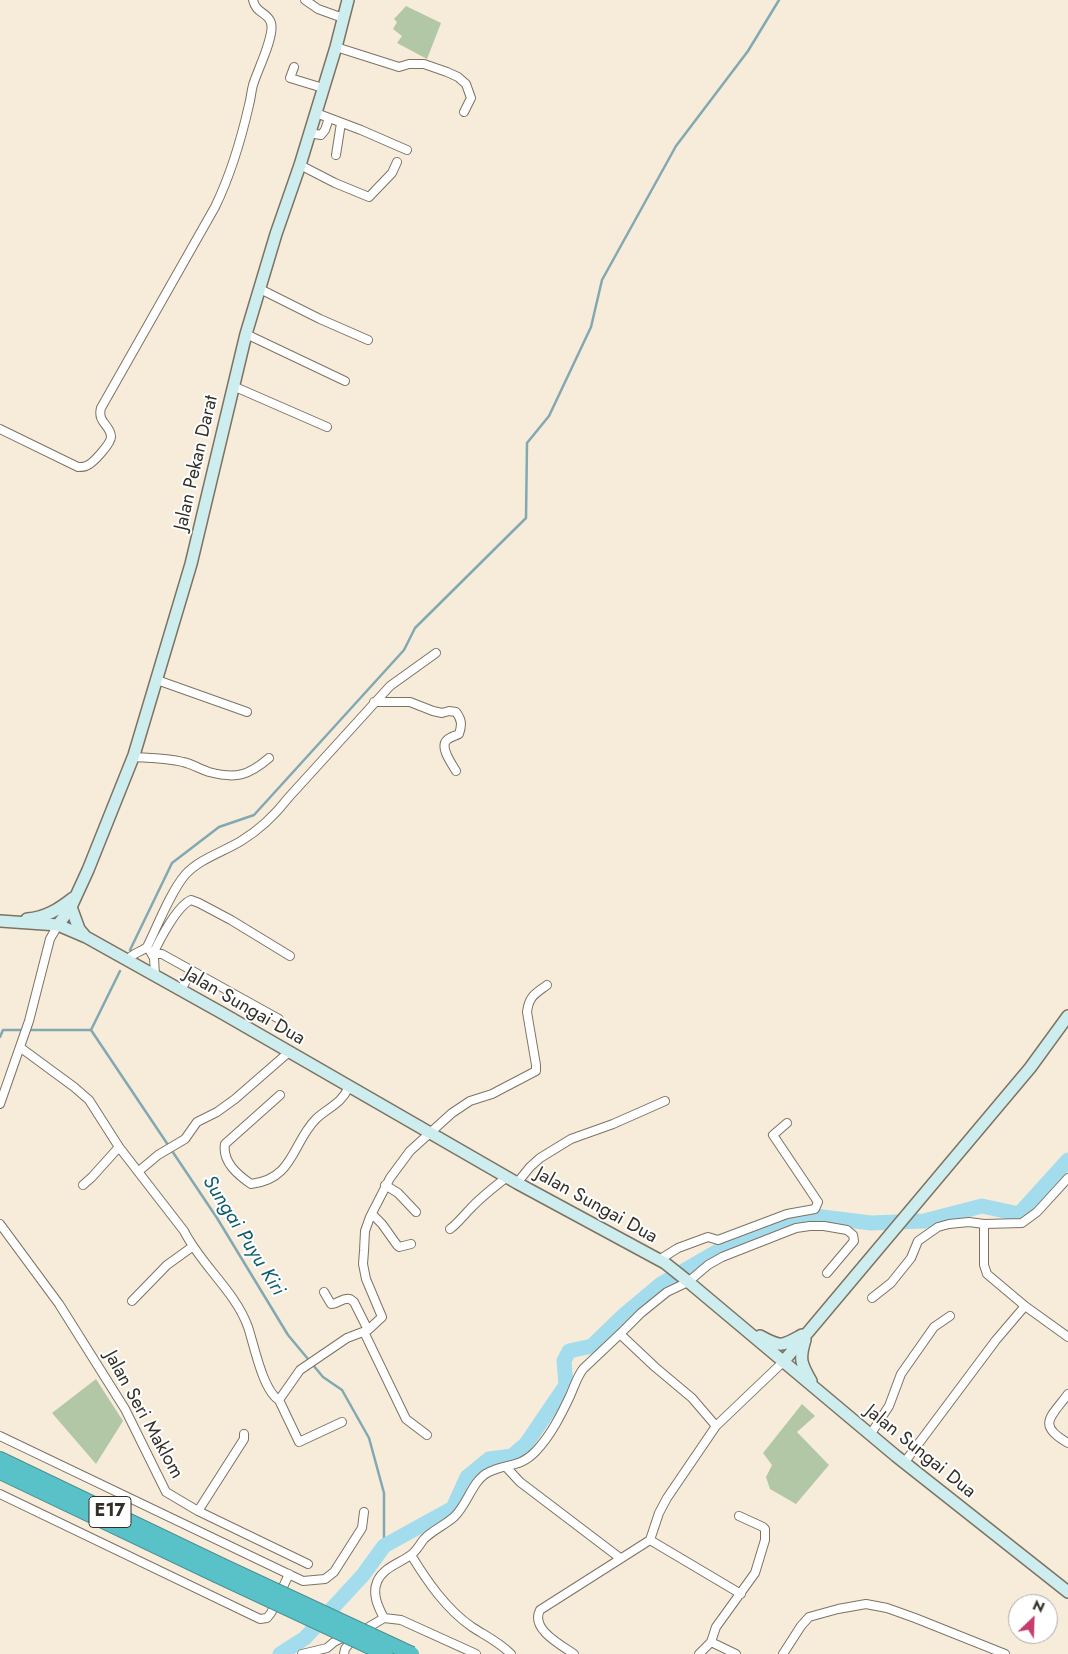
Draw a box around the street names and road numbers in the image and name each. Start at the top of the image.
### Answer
street label: Jalan Pekan Darat [170,393,224,533]
street label: Jalan Sungai Dua [179,963,309,1051]
street label: Jalan Sungai Dua [531,1163,661,1249]
street label: Jalan Seri Maklom [98,1347,188,1483]
street label: Jalan Sungai Dua [860,1400,980,1504]
road number: E17 [89,1496,131,1528]

